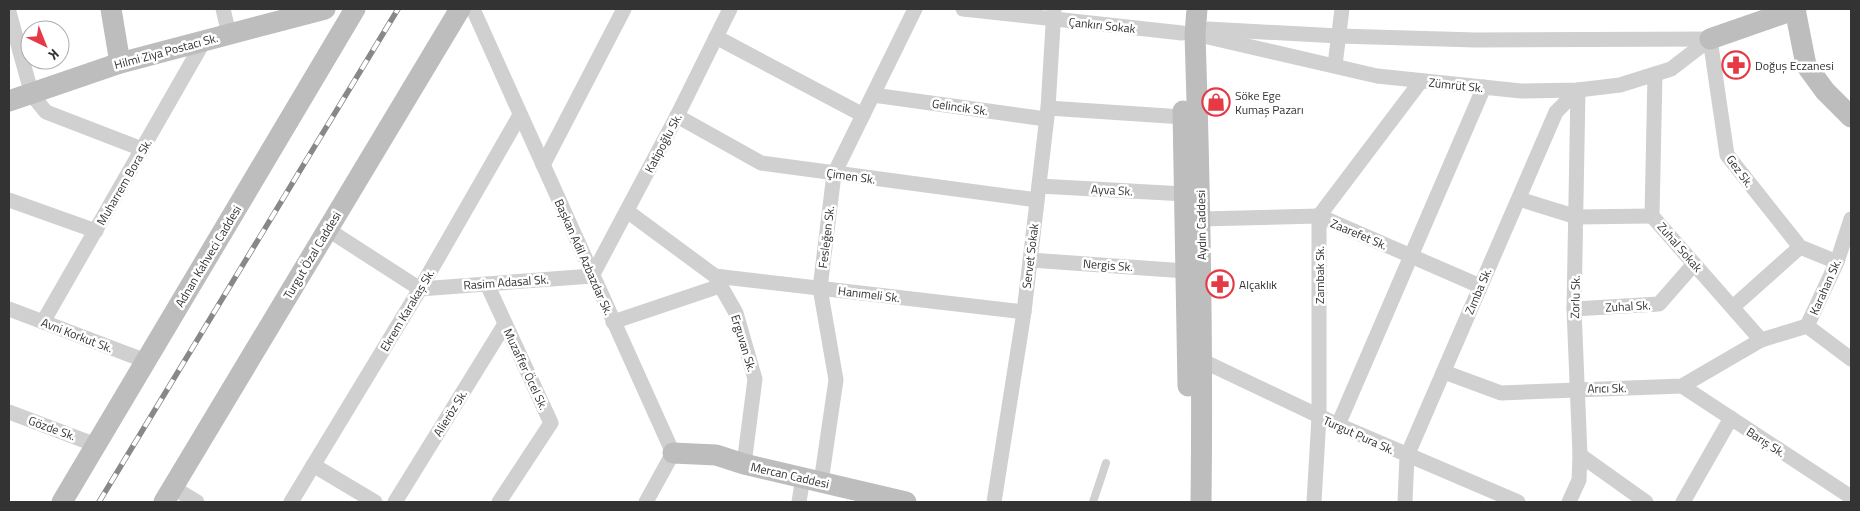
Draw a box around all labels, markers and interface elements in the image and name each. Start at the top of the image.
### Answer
street label: Çankırı Sokak [1068,12,1137,38]
north arrow [20,20,70,70]
street label: Hilmi Ziya Postacı Sk. [112,28,220,74]
text: K [44,44,64,66]
pharmacy icon: Doğuş Eczanesi [1721,50,1751,80]
place label: Doğuş Eczanesi [1755,56,1834,75]
street label: Zümrüt Sk. [1428,73,1484,97]
place label: Söke Ege Kumaş Pazarı [1235,86,1304,119]
shop icon: Söke Ege Kumaş Pazarı [1201,87,1231,117]
street label: Gelincik Sk. [931,94,989,120]
street label: Katipoğlu Sk. [639,110,687,176]
street label: Muharrem Bora Sk. [91,135,157,229]
street label: Gez Sk. [1722,151,1758,191]
street label: Çimen Sk. [825,163,877,189]
street label: Ayva Sk. [1091,179,1133,201]
street label: Aydın Caddesi [1191,190,1211,260]
street label: Başkan Adil Azbazdar Sk. [550,196,618,318]
street label: Adnan Kahveci Caddesi [170,201,246,311]
street label: Fesleğen Sk. [813,205,839,269]
street label: Turgut Özal Caddesi [278,207,346,303]
street label: Zaarefet Sk. [1328,214,1390,254]
street label: Zuhal Sokak [1653,218,1707,276]
street label: Servet Sokak [1017,222,1043,290]
street label: Zambak Sk. [1310,246,1329,304]
street label: Nergis Sk. [1082,254,1134,276]
street label: Karahan Sk. [1804,256,1846,318]
street label: Ekrem Karakaş Sk. [375,265,439,355]
street label: Zımba Sk. [1460,265,1496,317]
pharmacy icon: Alçaklık [1205,269,1235,299]
street label: Rasim Adasal Sk. [463,270,549,294]
place label: Alçaklık [1239,275,1277,294]
street label: Zorlu Sk. [1565,275,1585,319]
street label: Hanımeli Sk. [837,281,901,307]
street label: Zuhal Sk. [1605,295,1651,317]
street label: Erguvan Sk. [726,312,762,374]
street label: Avni Korkut Sk. [38,313,116,357]
street label: Muzaffer Öcel Sk. [499,325,553,413]
street label: Arıcı Sk. [1587,378,1627,398]
street label: Alieröz Sk. [428,386,472,440]
street label: Gözde Sk. [26,411,78,445]
street label: Turgut Pura Sk. [1320,411,1398,459]
street label: Barış Sk. [1743,422,1789,462]
street label: Mercan Caddesi [749,457,831,493]

